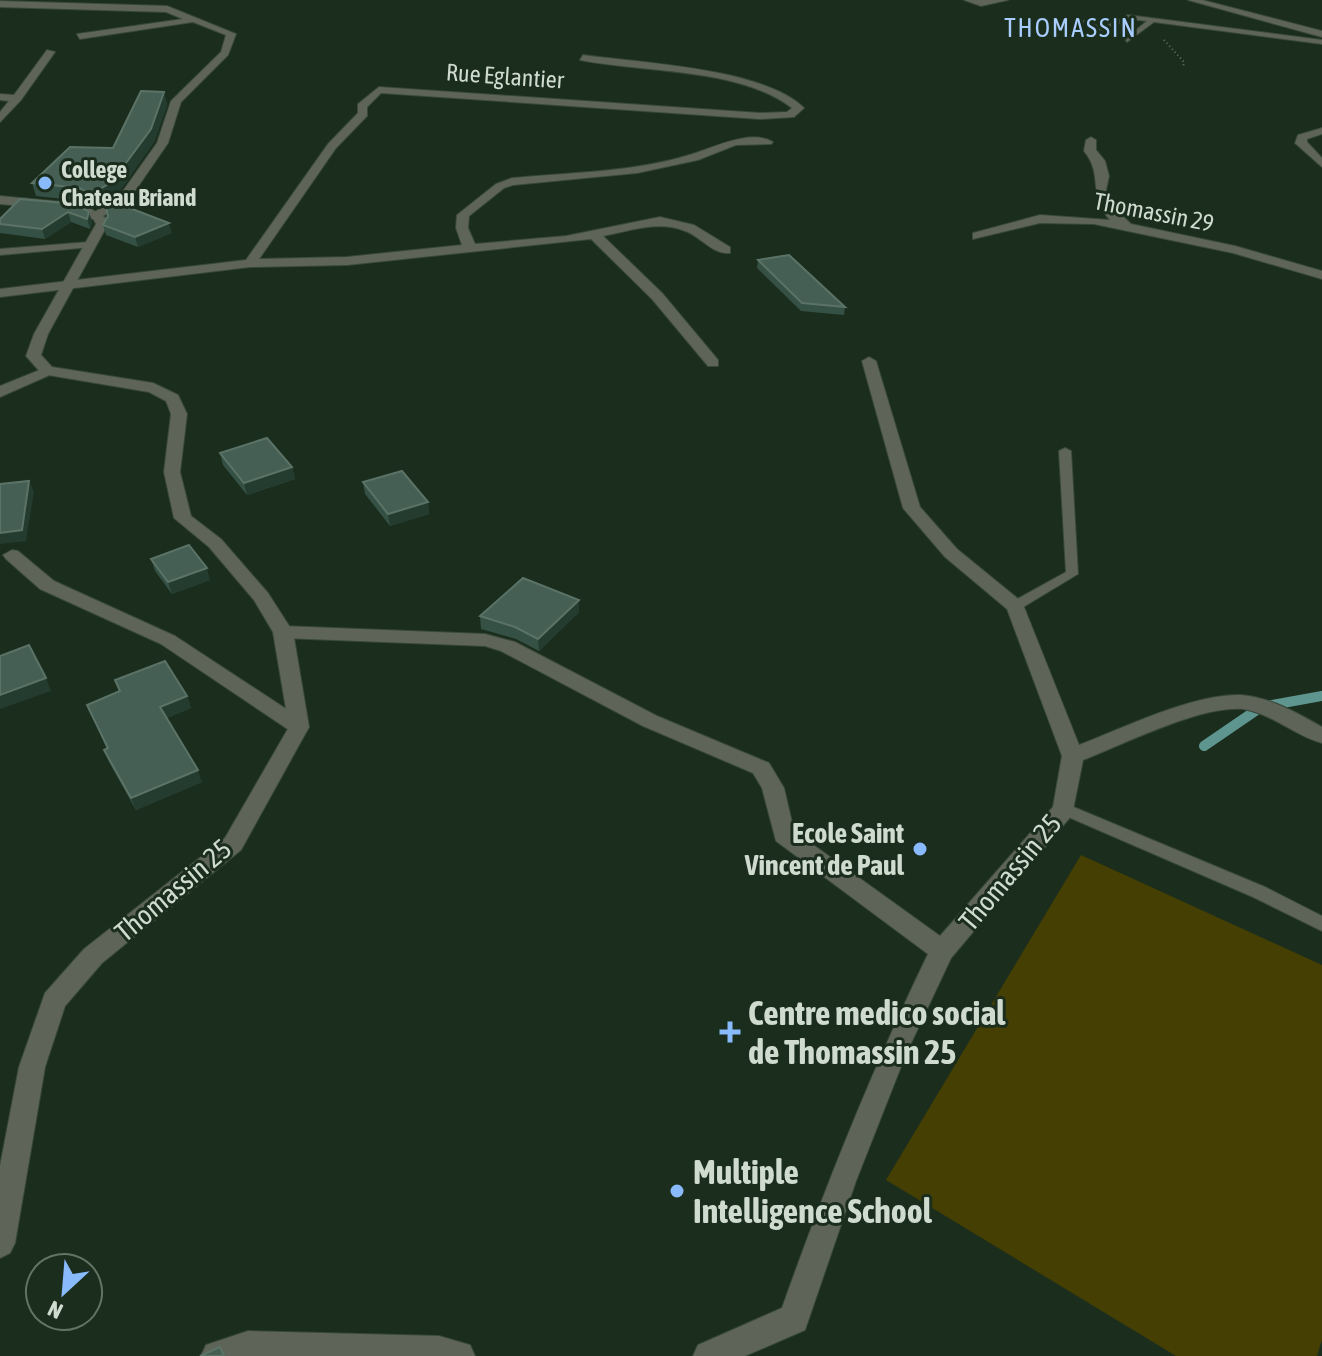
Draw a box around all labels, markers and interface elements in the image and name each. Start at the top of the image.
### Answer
district label: THOMASSIN [1004,13,1138,43]
street label: Rue Eglantier [445,58,566,94]
place label: College Chateau Briand [61,156,196,211]
marker: College Chateau Briand [36,174,54,192]
street label: Thomassin 29 [1092,187,1216,237]
street label: Thomassin 25 [952,807,1068,937]
place label: Ecole Saint Vincent de Paul [744,817,905,881]
street label: Thomassin 25 [108,832,238,948]
marker: Ecole Saint Vincent de Paul [911,840,929,858]
place label: Centre medico social de Thomassin 25 [748,993,1006,1071]
marker: Centre medico social de Thomassin 25 [719,1021,741,1043]
place label: Multiple Intelligence School [693,1152,933,1230]
marker: Multiple Intelligence School [668,1182,686,1200]
north arrow [24,1252,104,1332]
text: N [44,1295,67,1325]

